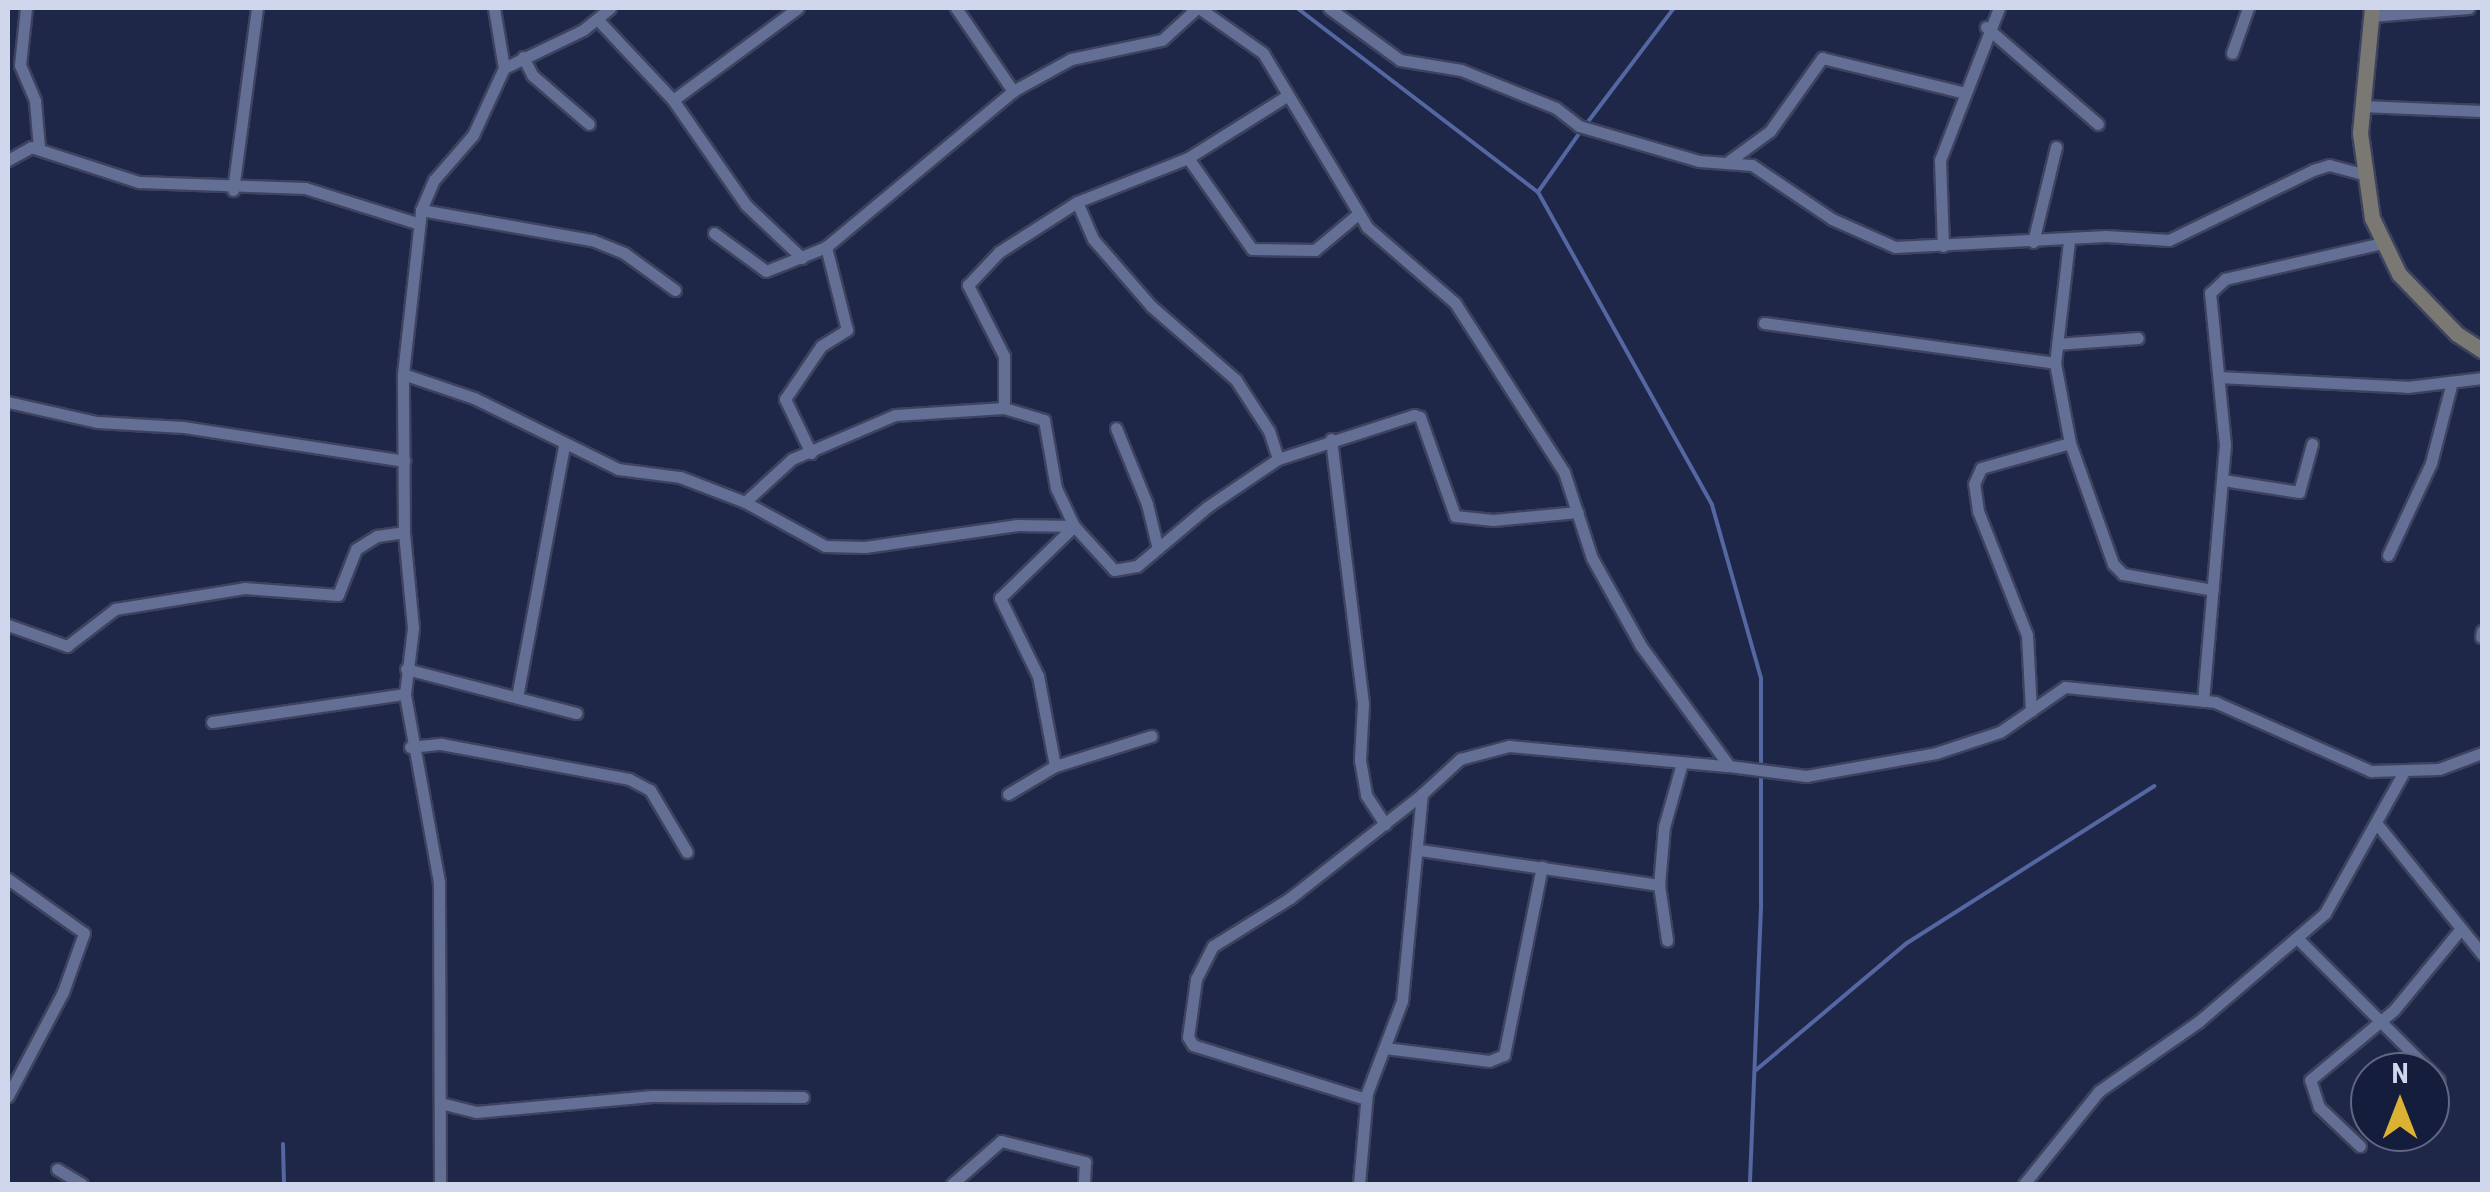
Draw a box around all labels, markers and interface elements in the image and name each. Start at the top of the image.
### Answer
north arrow [2350,1052,2450,1152]
text: N [2391,1057,2409,1090]

